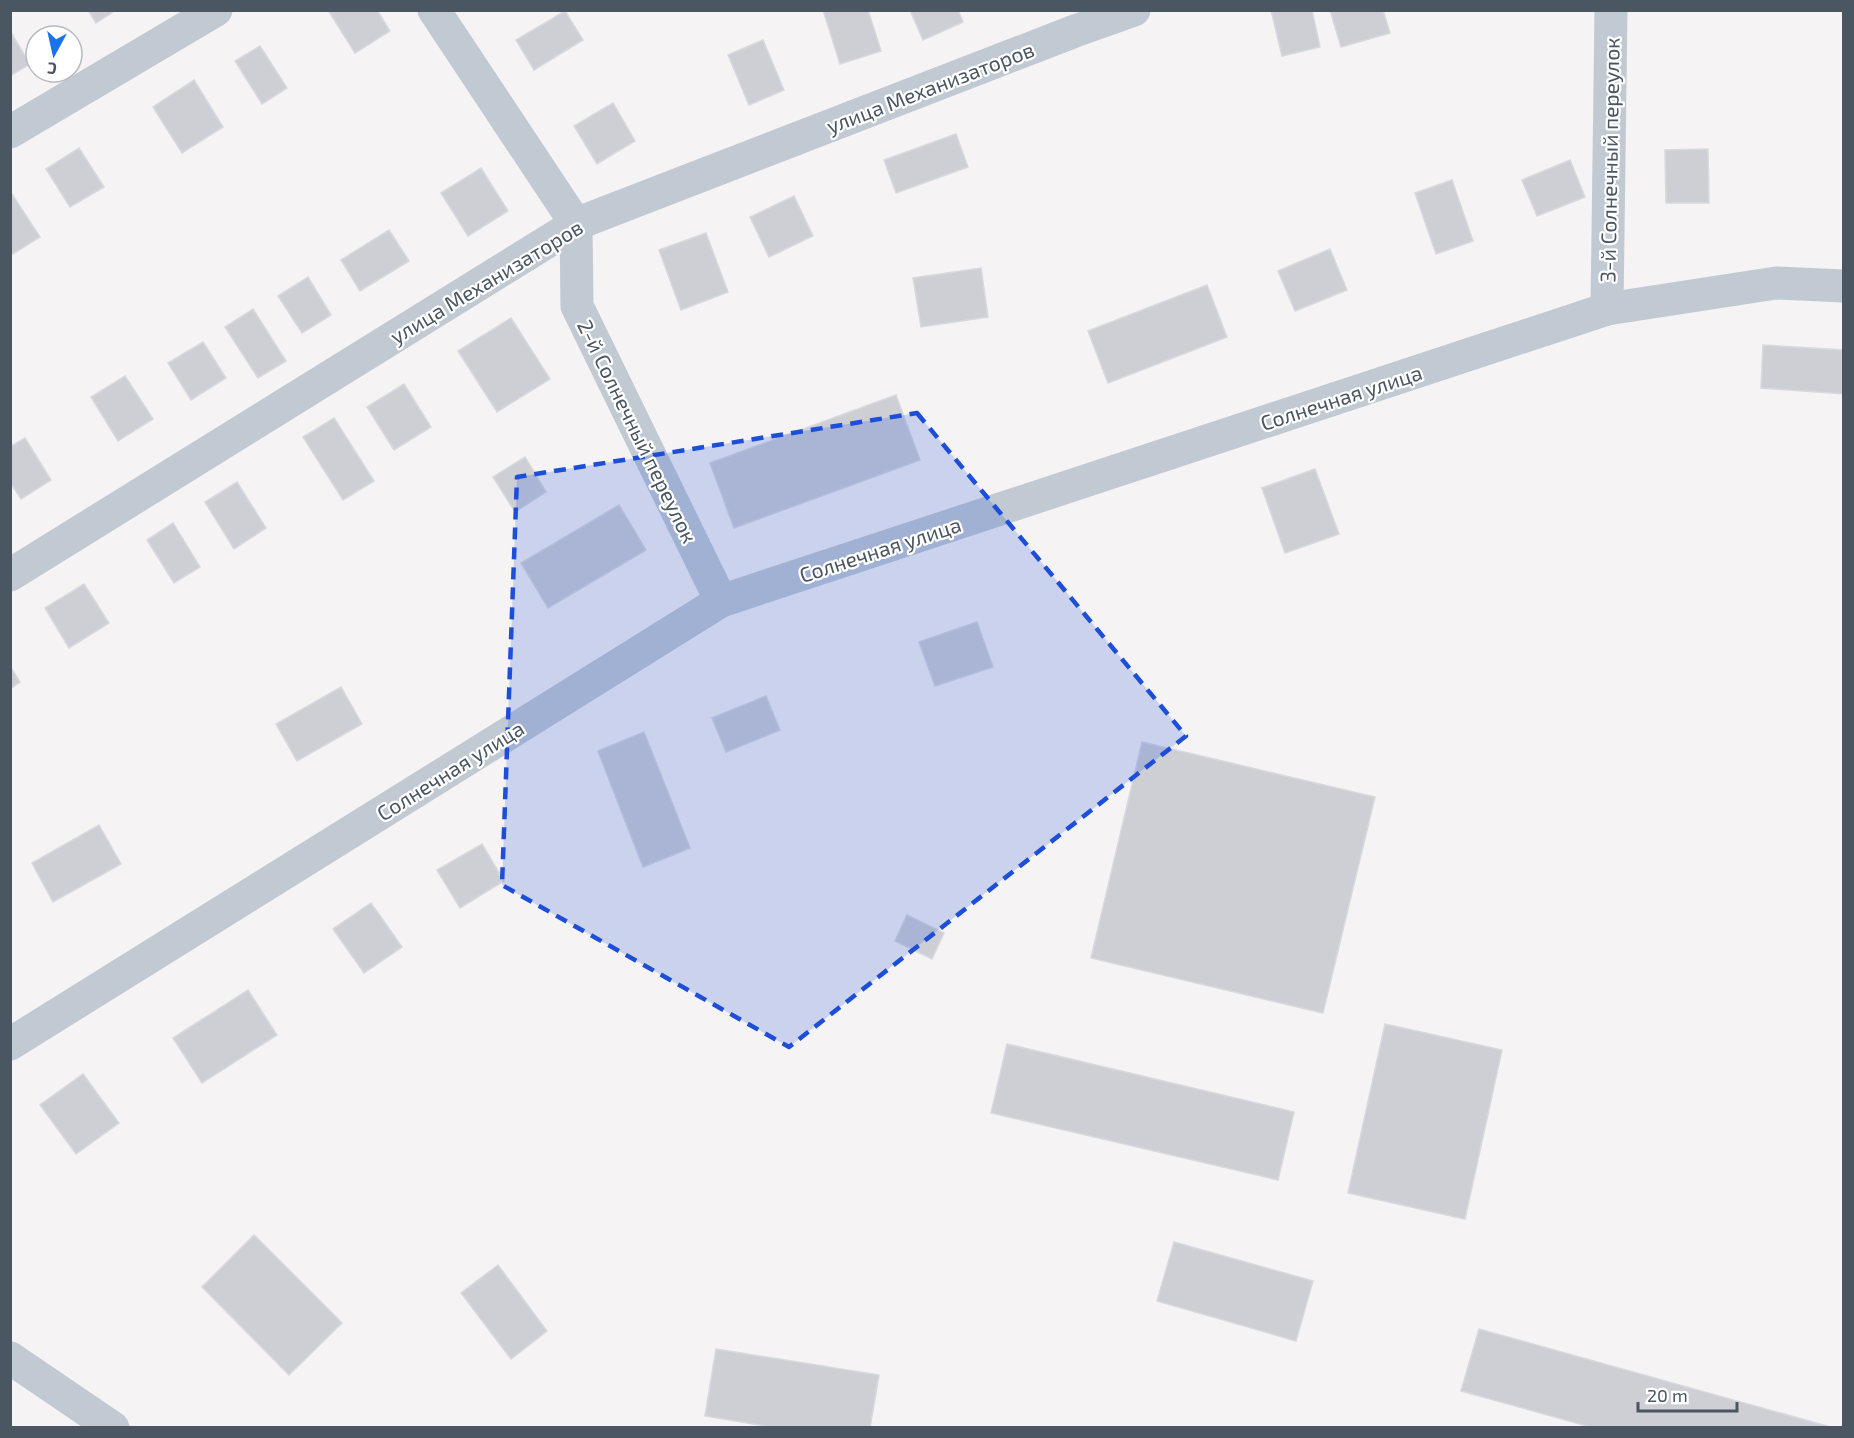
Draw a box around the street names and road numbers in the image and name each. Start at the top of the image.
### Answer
street label: улица Механизаторов [823,36,1038,139]
street label: 3-й Солнечный переулок [1594,37,1625,283]
street label: улица Механизаторов [385,214,587,349]
street label: 2-й Солнечный переулок [572,315,703,547]
street label: Солнечная улица [1257,359,1425,436]
street label: Солнечная улица [796,511,964,588]
street label: Солнечная улица [372,715,529,826]

